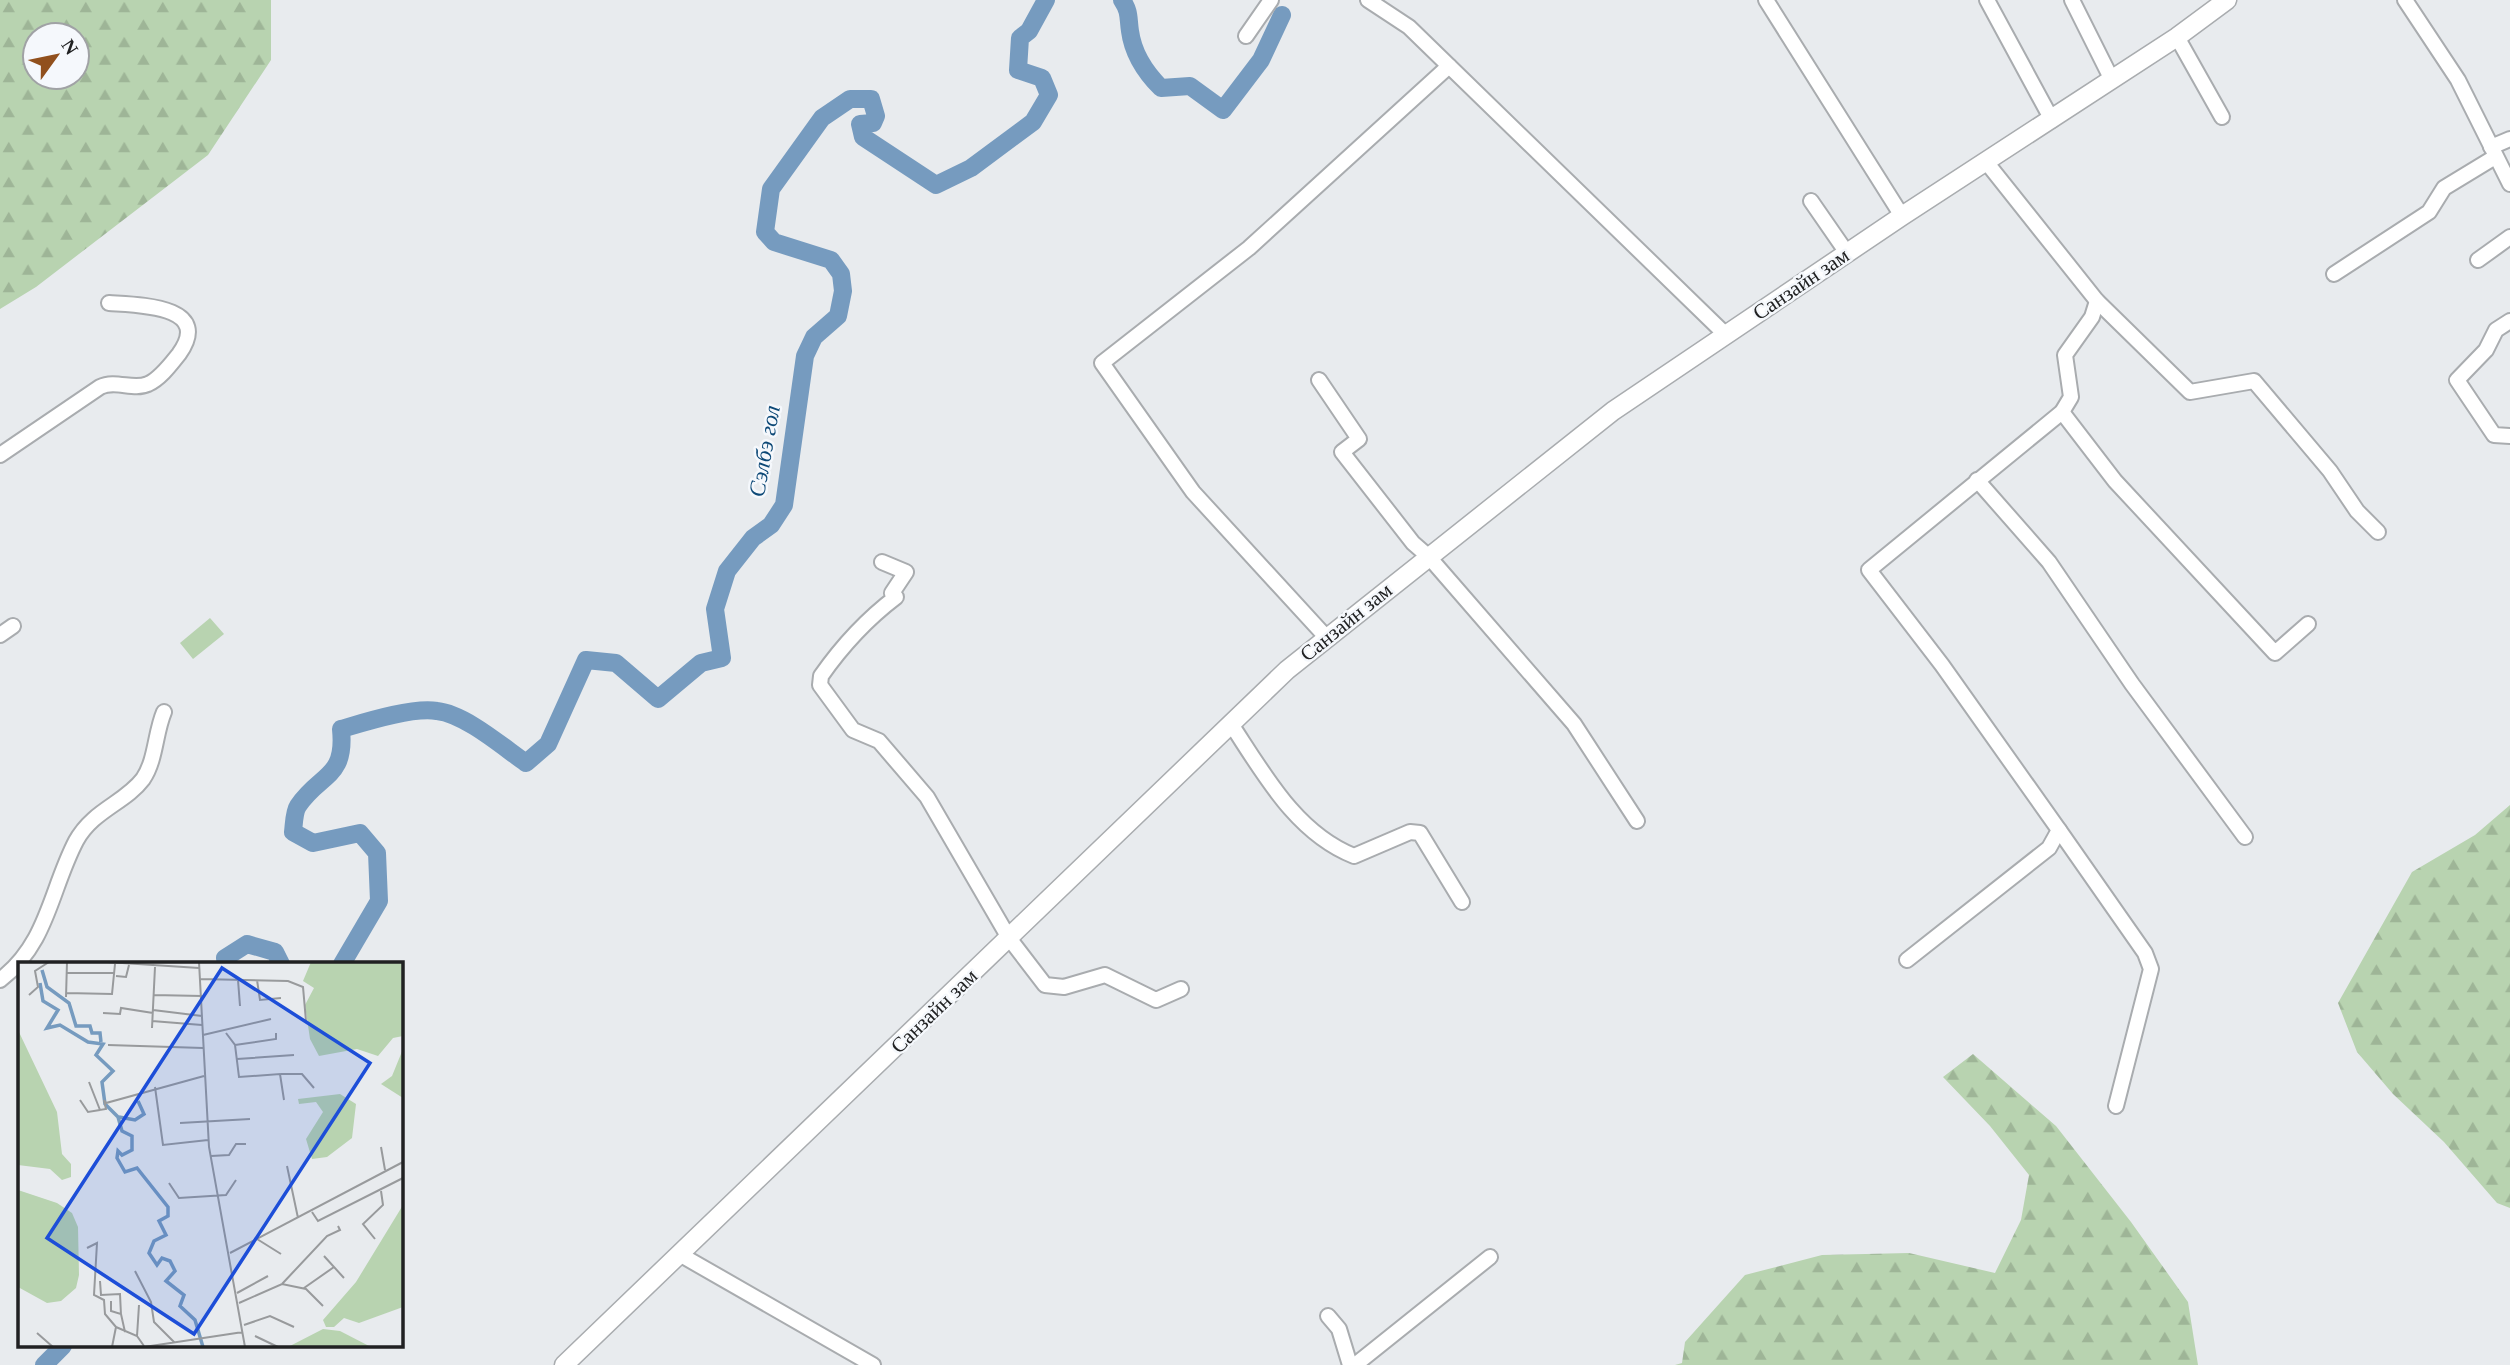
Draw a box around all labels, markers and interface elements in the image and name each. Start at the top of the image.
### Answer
north arrow [21,21,91,91]
text: N [57,36,83,59]
street label: Санзайн зам [1748,243,1854,325]
water label: Сэлбэ гол [744,403,785,499]
street label: Санзайн зам [1295,578,1397,666]
inset map [18,962,402,1348]
street label: Санзайн зам [886,964,982,1058]

